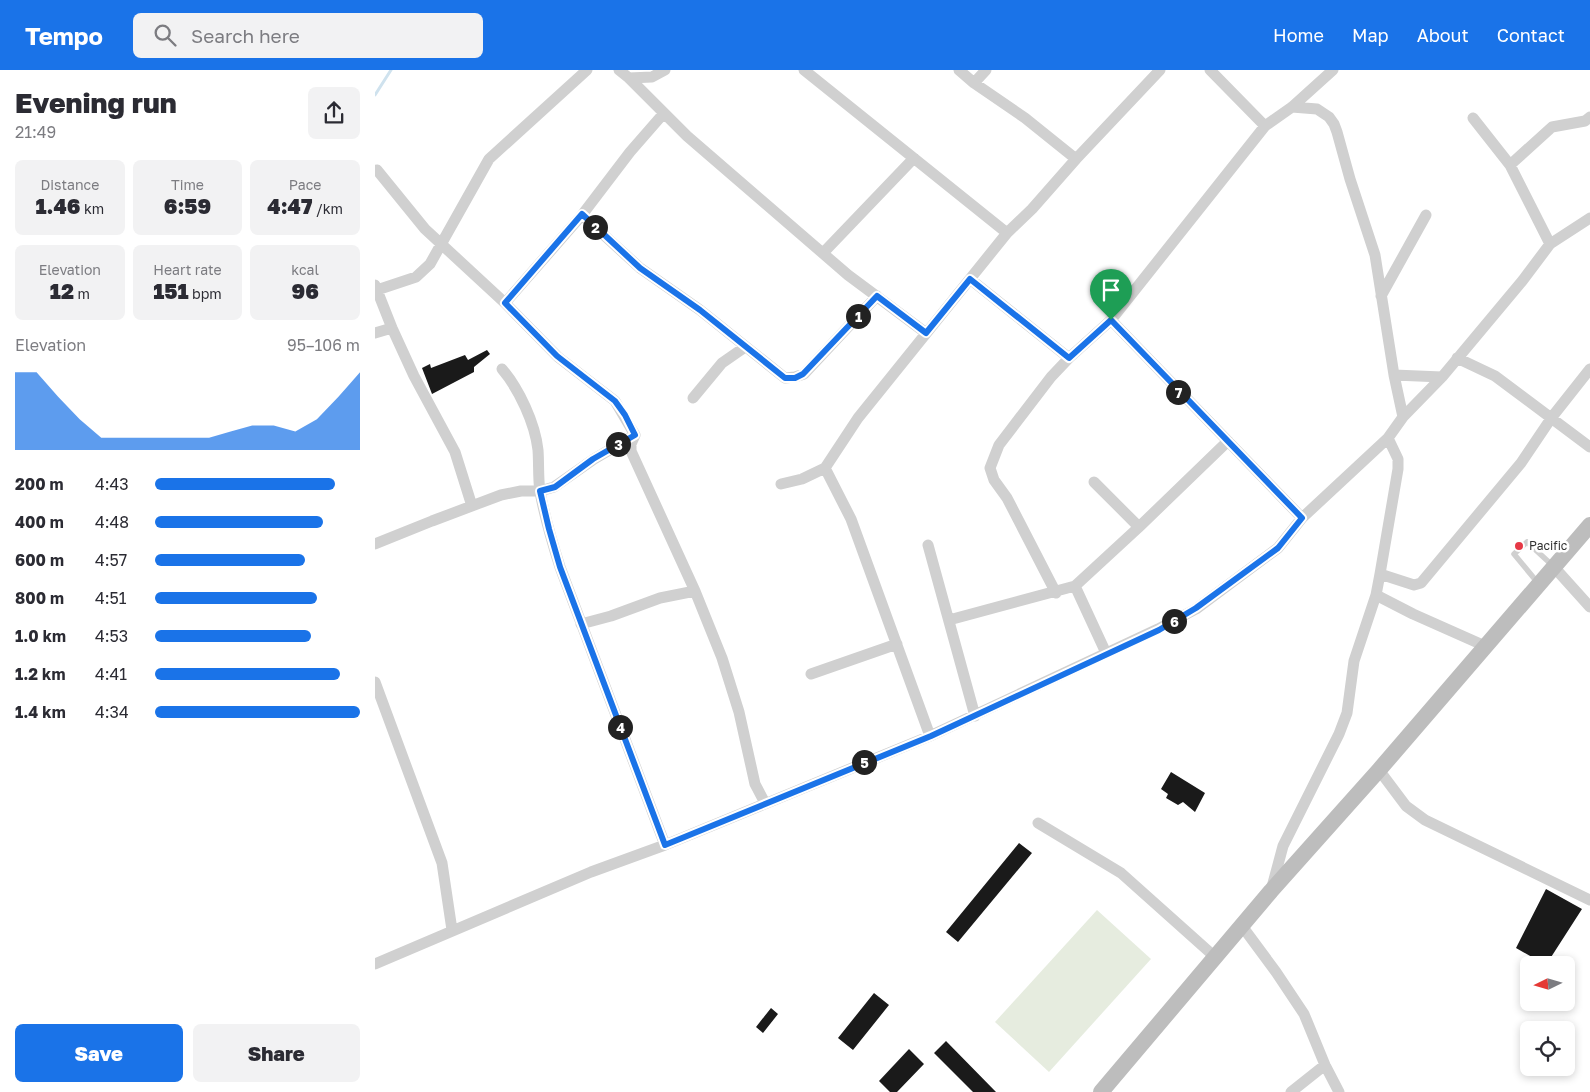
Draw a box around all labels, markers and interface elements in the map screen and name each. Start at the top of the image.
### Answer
search box [133,13,483,58]
text: Tempo [25,21,103,50]
icon: search [151,21,179,49]
text: Search here [191,24,300,47]
text: Home [1273,24,1324,46]
text: Map [1352,24,1389,46]
text: About [1417,24,1469,46]
text: Contact [1497,24,1565,46]
text: Evening run [15,86,177,119]
button: share [308,87,360,139]
text: 21:49 [15,122,56,142]
text: Distance [40,176,99,193]
text: Time [171,176,204,193]
text: Pace [289,176,322,193]
text: 1.46 [35,193,80,219]
text: 6:59 [164,193,211,219]
text: 4:47 [267,193,312,219]
text: km [80,200,104,217]
text: /km [312,200,343,217]
pin: 2 [583,214,607,240]
text: 2 [591,219,600,236]
text: Elevation [39,261,101,278]
text: Heart rate [153,261,222,278]
text: kcal [291,261,319,278]
pin [1090,269,1132,320]
icon: arrive [1097,276,1125,304]
text: 12 [50,278,74,304]
text: 151 [153,278,189,304]
text: 96 [292,278,319,304]
text: m [74,285,90,302]
text: bpm [189,285,222,302]
pin: 1 [845,304,871,328]
text: 1 [855,308,862,325]
text: Elevation [15,335,86,355]
text: 95–106 m [287,335,360,355]
pin: 7 [1165,380,1191,404]
text: 7 [1175,384,1182,401]
pin: 3 [605,432,631,456]
text: 3 [614,436,623,453]
text: 200 m [15,474,64,494]
text: 4:43 [95,474,129,494]
text: 400 m [15,512,64,532]
text: 4:48 [95,512,129,532]
place label: Pacific [1529,538,1568,553]
marker: Pacific [1513,540,1525,552]
text: 600 m [15,550,64,570]
text: 4:57 [95,550,127,570]
text: 800 m [15,588,64,608]
text: 4:51 [95,588,127,608]
pin: 6 [1161,608,1187,634]
text: 6 [1170,613,1179,630]
text: 1.0 km [15,626,66,646]
text: 4:53 [95,626,128,646]
text: 1.2 km [15,664,65,684]
text: 4:41 [95,664,127,684]
text: 1.4 km [15,702,66,722]
text: 4:34 [95,702,129,722]
pin: 4 [607,714,633,740]
text: 4 [616,719,625,736]
pin: 5 [851,750,877,774]
text: 5 [860,754,869,771]
north arrow [1520,956,1575,1011]
map controls [1520,956,1575,1076]
button: locate [1520,1021,1575,1076]
button: Save [15,1024,183,1082]
button: Share [193,1024,360,1082]

